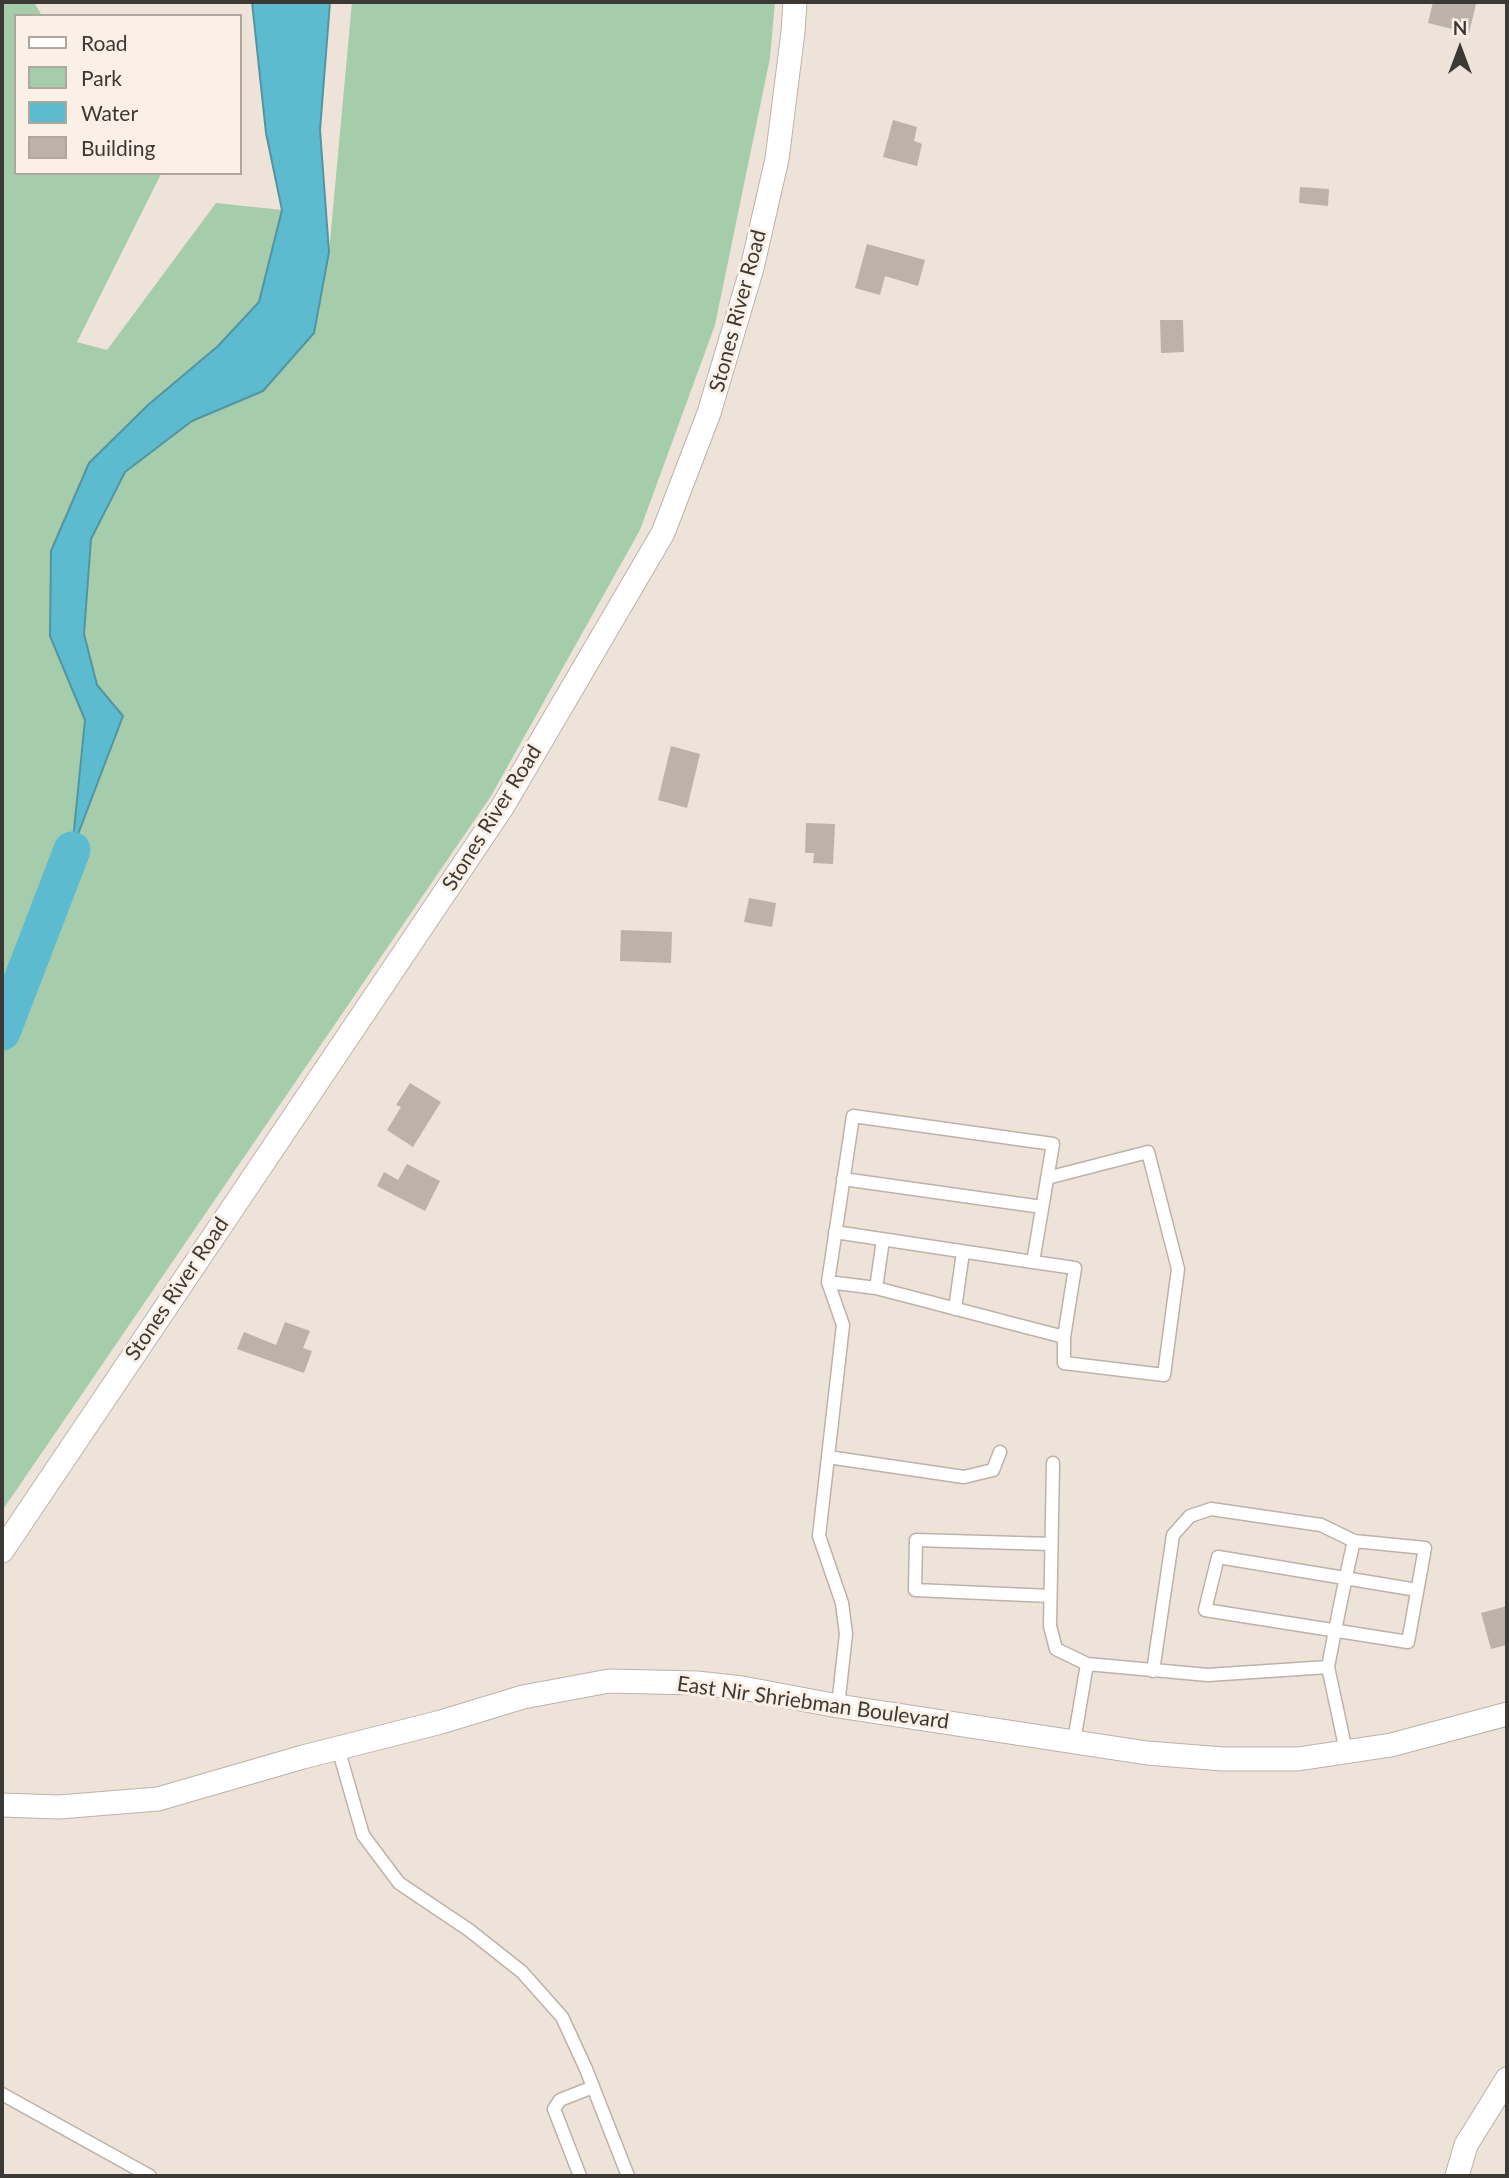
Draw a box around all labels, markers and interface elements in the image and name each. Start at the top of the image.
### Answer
legend [14,14,242,175]
north arrow [1425,14,1495,84]
text: N [1453,16,1467,39]
text: Road [81,30,128,55]
text: Park [81,65,122,90]
text: Water [81,100,138,125]
text: Building [81,135,156,160]
street label: Stones River Road [704,227,772,395]
street label: Stones River Road [437,741,547,895]
street label: Stones River Road [120,1213,234,1365]
street label: East Nir Shriebman Boulevard [675,1671,951,1735]

